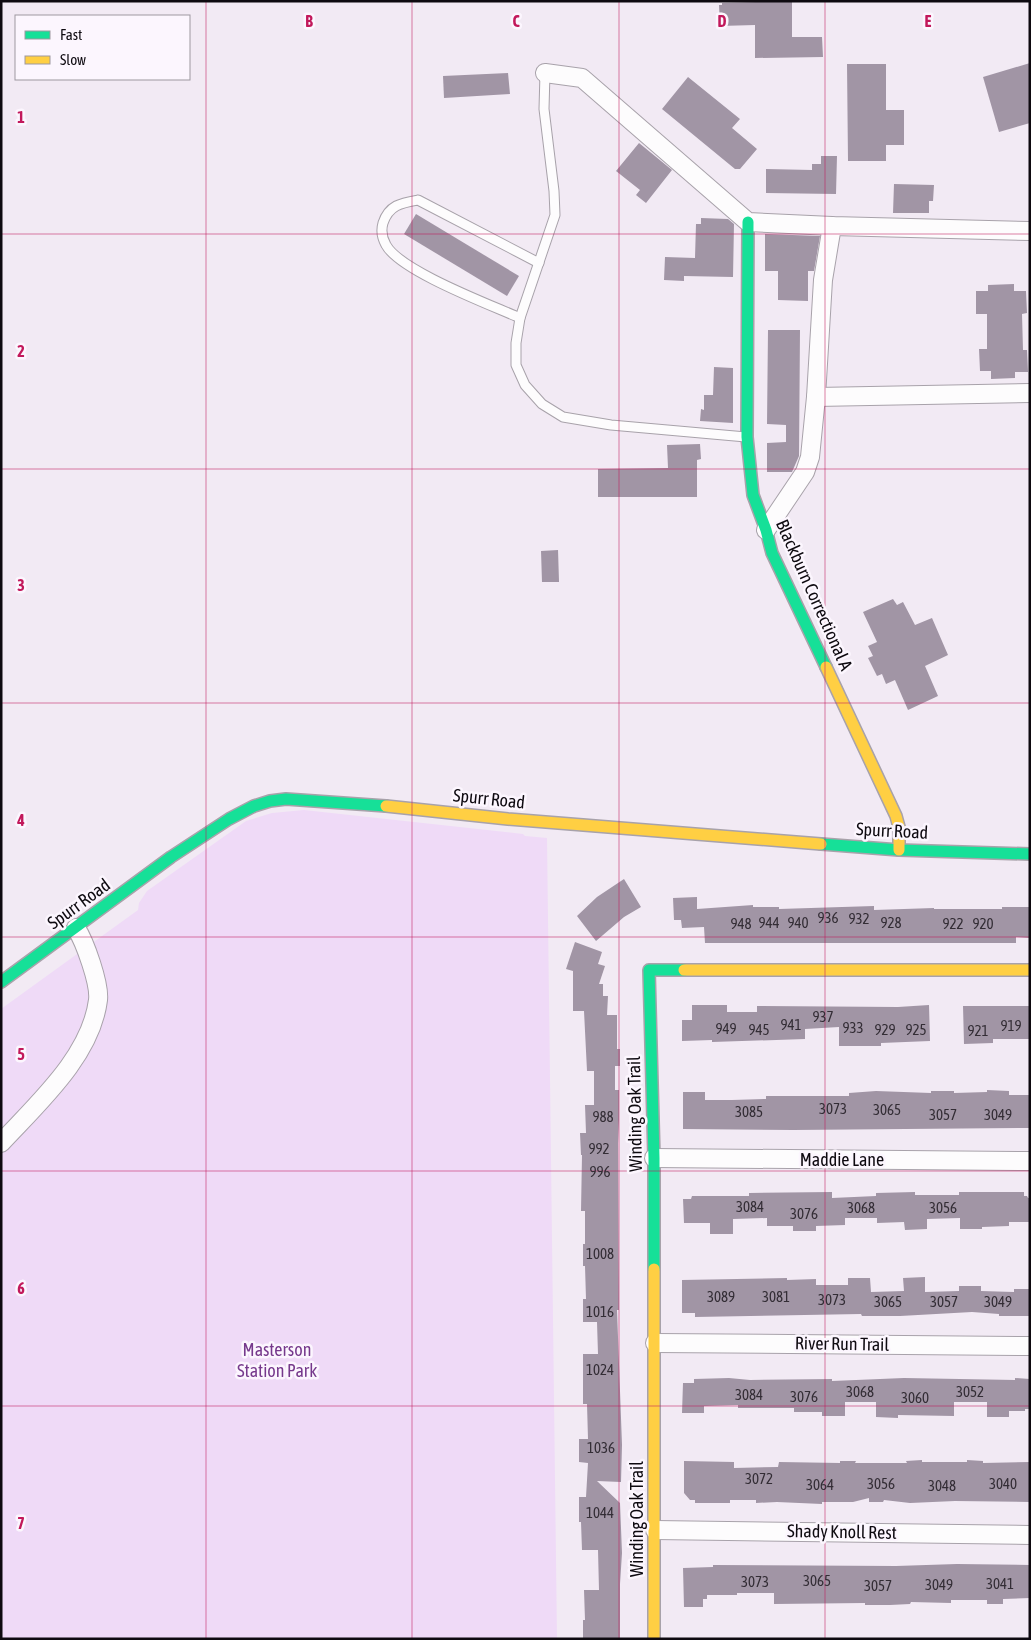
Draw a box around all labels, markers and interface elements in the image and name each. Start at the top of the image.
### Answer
text: B [305,12,313,30]
text: C [512,12,520,30]
text: D [718,12,727,30]
text: E [925,12,932,30]
legend [15,15,190,80]
text: Fast [60,26,82,43]
text: Slow [60,51,86,68]
text: 1 [17,108,25,126]
text: 2 [17,342,25,360]
street label: Blackburn Correctional A [772,516,857,674]
text: 3 [17,576,25,594]
street label: Spurr Road [452,784,526,813]
text: 4 [16,811,25,829]
street label: Spurr Road [855,818,929,843]
street label: Spurr Road [43,874,114,933]
house number: 936 [817,909,839,926]
house number: 932 [848,910,870,927]
house number: 944 [758,914,780,931]
house number: 940 [787,914,809,931]
house number: 928 [880,914,902,931]
house number: 948 [730,915,752,932]
house number: 922 [942,915,964,932]
house number: 920 [972,915,994,932]
house number: 937 [812,1008,834,1025]
house number: 941 [780,1016,802,1033]
house number: 919 [1000,1017,1022,1034]
house number: 933 [842,1019,864,1036]
house number: 949 [715,1020,737,1037]
house number: 945 [748,1021,770,1038]
house number: 929 [874,1021,896,1038]
house number: 925 [905,1021,927,1038]
house number: 921 [967,1022,989,1039]
text: 5 [17,1045,25,1063]
street label: Winding Oak Trail [623,1056,646,1172]
house number: 3073 [819,1100,847,1117]
house number: 3065 [873,1101,901,1118]
house number: 3085 [735,1103,763,1120]
house number: 3057 [929,1106,957,1123]
house number: 3049 [984,1106,1012,1123]
house number: 988 [592,1108,614,1125]
house number: 992 [588,1140,610,1157]
street label: Maddie Lane [800,1149,884,1170]
house number: 996 [589,1163,611,1180]
house number: 3084 [736,1198,764,1215]
house number: 3068 [847,1199,875,1216]
house number: 3056 [929,1199,957,1216]
house number: 3076 [790,1205,818,1222]
house number: 1008 [586,1245,614,1262]
text: 6 [17,1279,25,1297]
house number: 3089 [707,1288,735,1305]
house number: 3081 [762,1288,790,1305]
house number: 3073 [818,1291,846,1308]
house number: 3065 [874,1293,902,1310]
house number: 3057 [930,1293,958,1310]
house number: 3049 [984,1293,1012,1310]
house number: 1016 [586,1303,614,1320]
street label: River Run Trail [795,1332,890,1355]
park label: Masterson Station Park [237,1339,317,1381]
house number: 1024 [586,1361,614,1378]
house number: 3068 [846,1383,874,1400]
house number: 3052 [956,1383,984,1400]
house number: 3084 [735,1386,763,1403]
house number: 3076 [790,1388,818,1405]
house number: 3060 [901,1389,929,1406]
house number: 1036 [587,1439,615,1456]
street label: Winding Oak Trail [626,1461,647,1577]
house number: 3072 [745,1470,773,1487]
house number: 3056 [867,1475,895,1492]
house number: 3040 [989,1475,1017,1492]
house number: 3064 [806,1476,834,1493]
house number: 3048 [928,1477,956,1494]
house number: 1044 [586,1504,614,1521]
text: 7 [17,1514,25,1532]
street label: Shady Knoll Rest [787,1520,897,1543]
house number: 3065 [803,1572,831,1589]
house number: 3073 [741,1573,769,1590]
house number: 3041 [986,1575,1014,1592]
house number: 3049 [925,1576,953,1593]
house number: 3057 [864,1577,892,1594]

